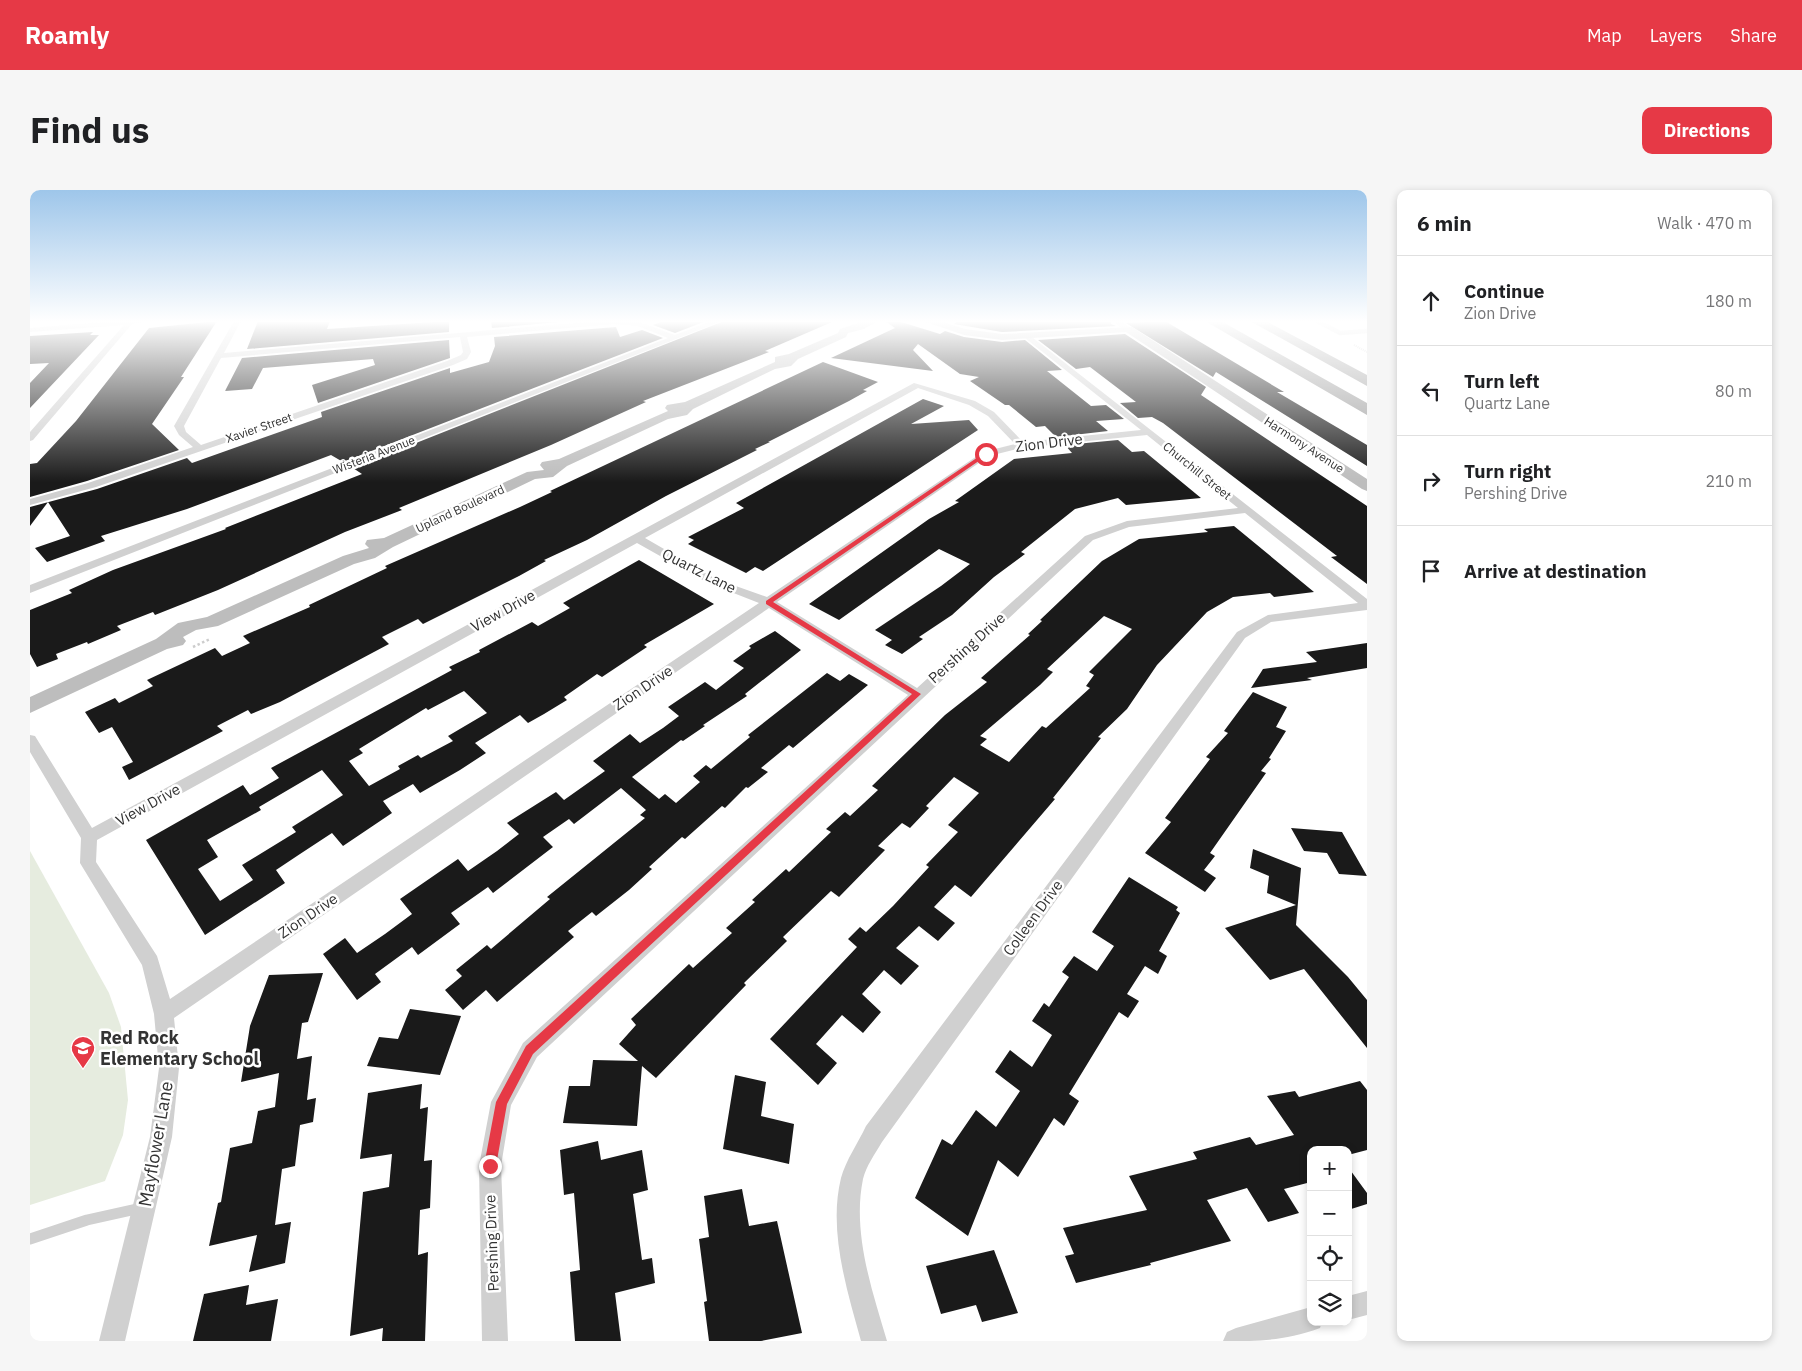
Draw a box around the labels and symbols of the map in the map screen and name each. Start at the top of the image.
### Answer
street label: Xavier Street [224,409,294,446]
street label: Harmony Avenue [1262,413,1347,476]
street label: Zion Drive [1014,429,1084,456]
street label: Wisteria Avenue [331,432,417,477]
street label: Churchill Street [1160,439,1234,503]
route start [975,443,998,466]
street label: Upland Boulevard [413,481,506,536]
street label: Quartz Lane [659,544,740,597]
street label: View Drive [467,585,538,636]
street label: Pershing Drive [924,608,1009,687]
street label: Zion Drive [609,661,676,714]
street label: View Drive [112,779,183,830]
street label: Colleen Drive [999,876,1066,959]
street label: Zion Drive [274,889,341,942]
place label: Red Rock Elementary School [100,1026,259,1070]
school or university icon: Red Rock Elementary School [70,1035,96,1069]
street label: Mayflower Lane [133,1079,178,1208]
route end [479,1155,502,1178]
street label: Pershing Drive [480,1194,503,1292]

